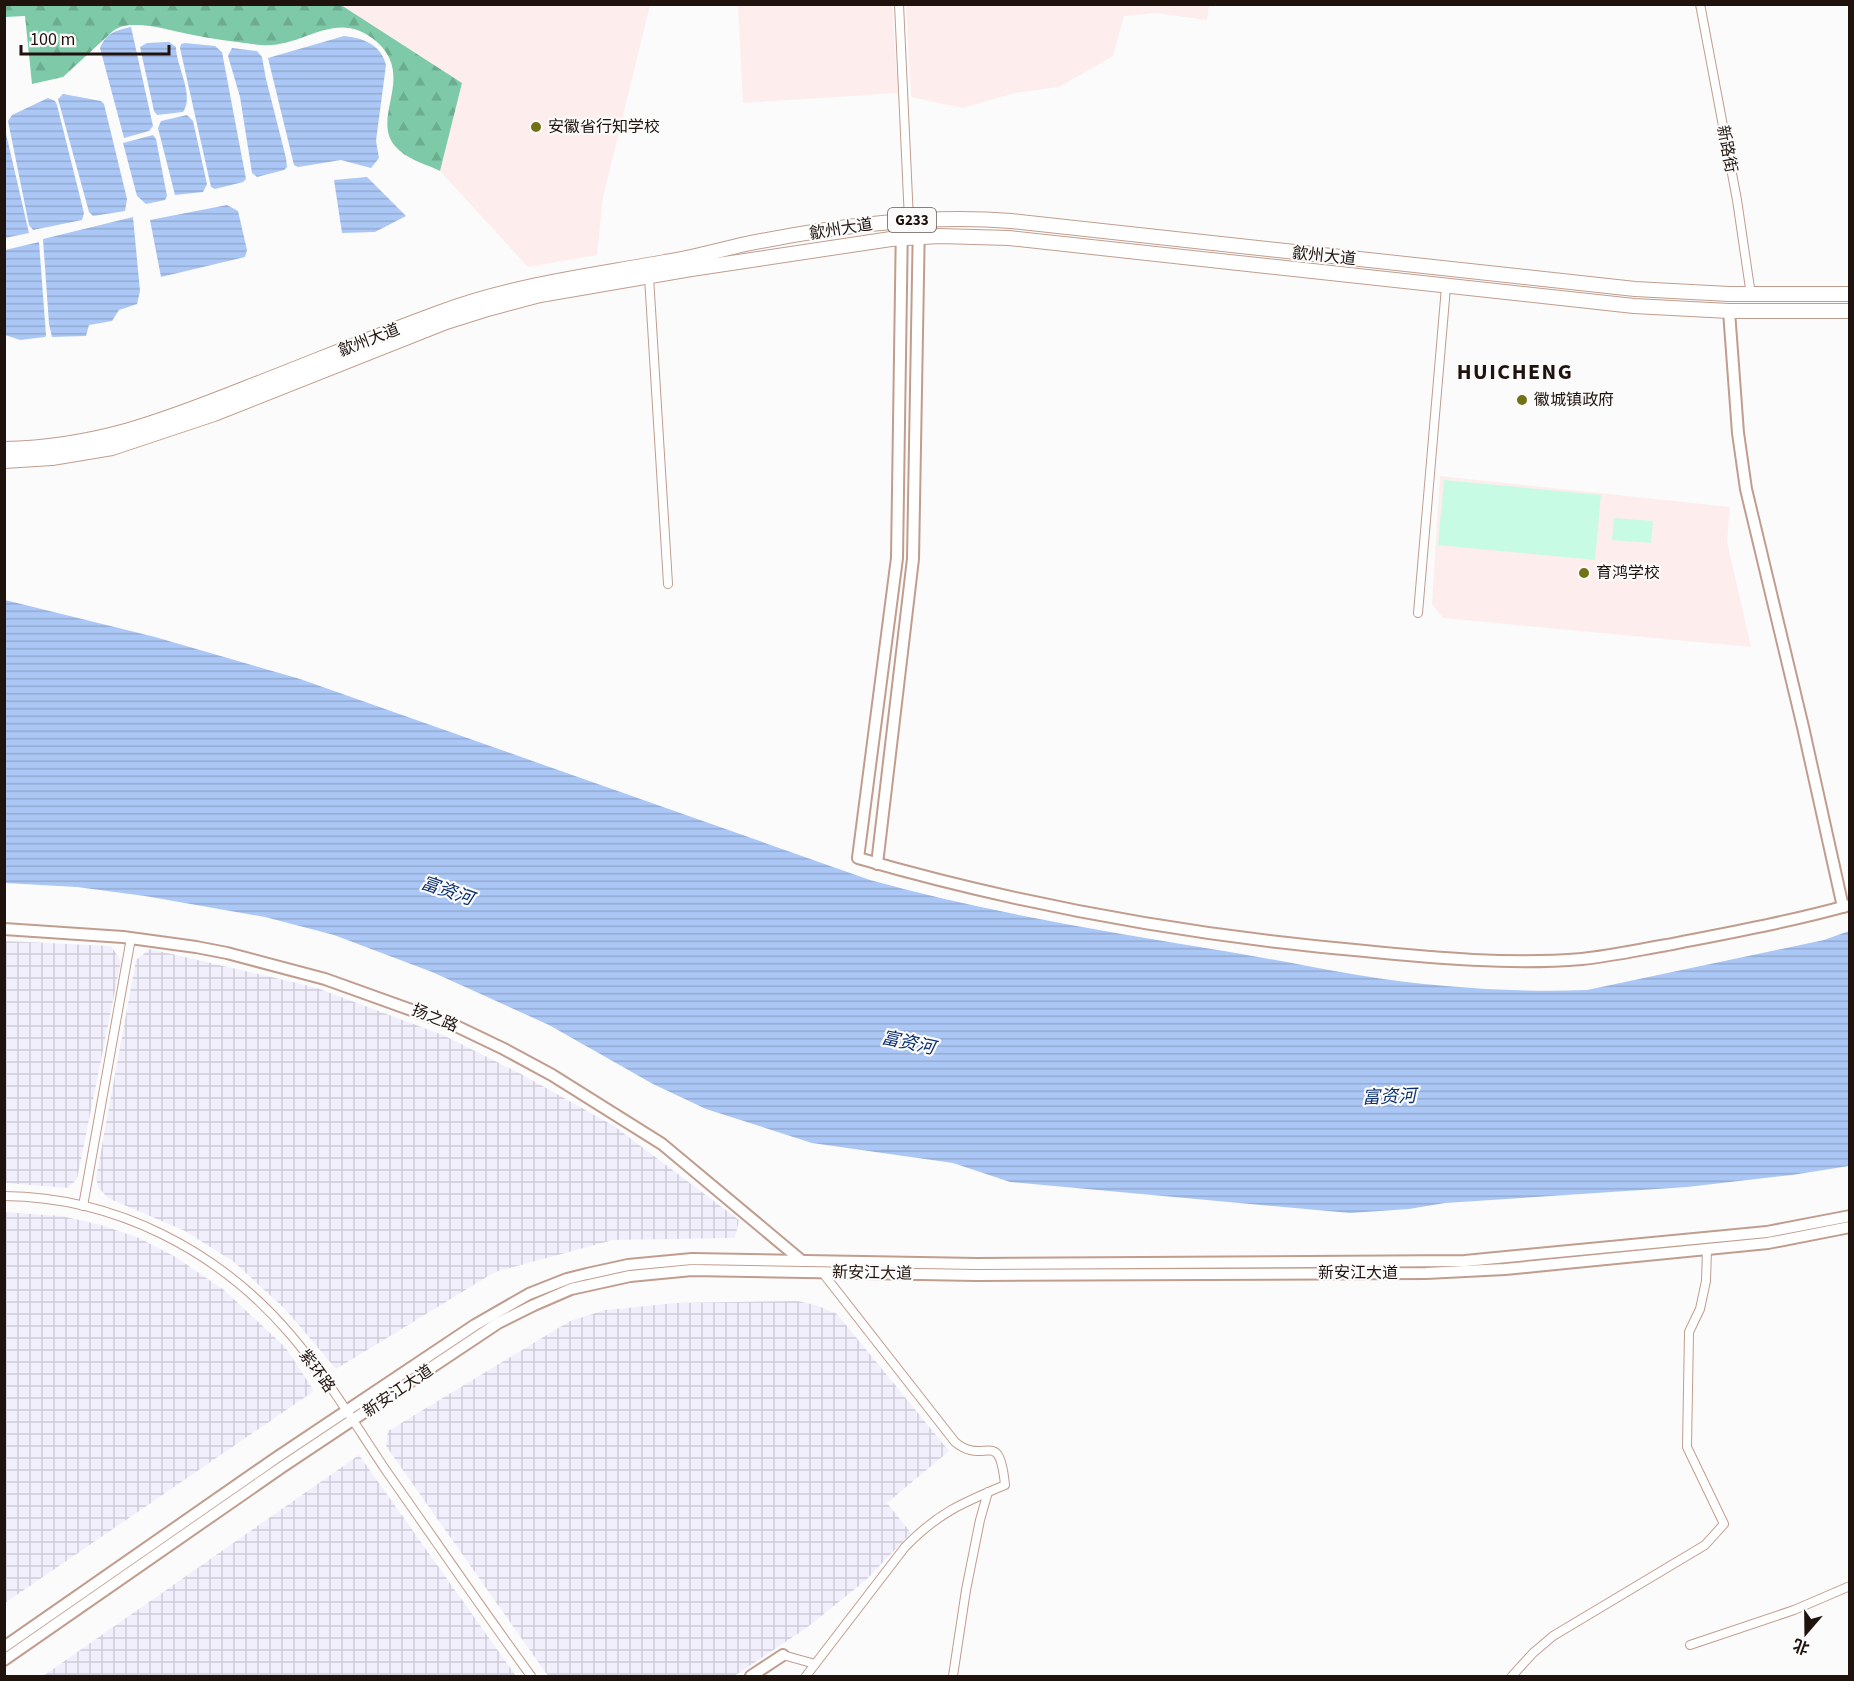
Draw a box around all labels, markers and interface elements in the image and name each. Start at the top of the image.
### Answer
scale bar [21,18,170,56]
text: 100 m [30,27,75,52]
place label: 安徽省行知学校 [548,116,660,138]
marker: 安徽省行知学校 [529,120,543,134]
street label: 新路街 [1712,123,1742,175]
road number: G233 [888,208,936,232]
street label: 歙州大道 [808,213,874,245]
street label: 歙州大道 [1291,242,1357,270]
street label: 歙州大道 [335,318,403,362]
district label: HUICHENG [1457,356,1573,388]
place label: 徽城镇政府 [1534,389,1614,411]
marker: 徽城镇政府 [1515,393,1529,407]
place label: 育鸿学校 [1596,562,1660,584]
marker: 育鸿学校 [1577,566,1591,580]
water label: 富资河 [417,870,479,913]
street label: 扬之路 [409,999,461,1037]
water label: 富资河 [879,1025,940,1061]
water label: 富资河 [1362,1083,1419,1110]
street label: 新安江大道 [832,1261,912,1285]
street label: 新安江大道 [1318,1262,1398,1284]
street label: 紫环路 [294,1345,340,1397]
street label: 新安江大道 [359,1360,437,1422]
north arrow [1776,1603,1836,1663]
text: 北 [1790,1633,1812,1659]

